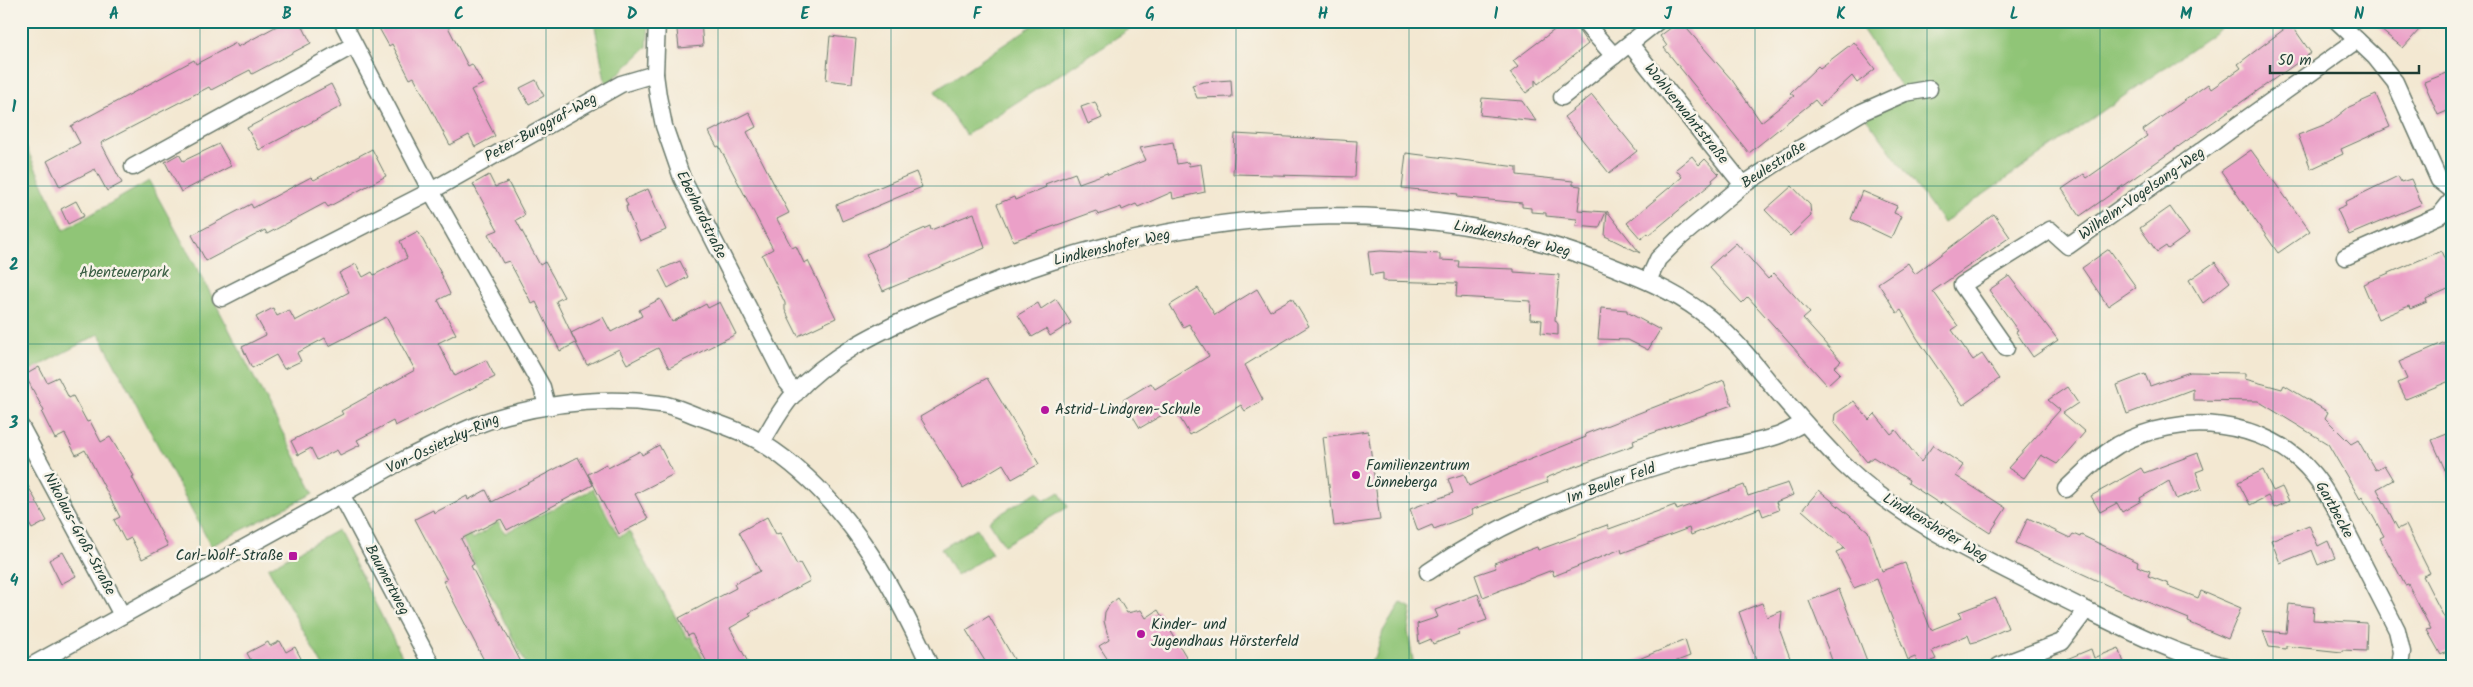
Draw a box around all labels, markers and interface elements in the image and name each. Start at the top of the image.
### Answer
text: A [109,2,119,27]
text: B [282,2,292,27]
text: C [454,2,464,27]
text: D [627,2,638,27]
text: E [801,2,811,27]
text: F [973,2,983,27]
text: G [1145,2,1155,27]
text: H [1318,2,1328,27]
text: I [1494,2,1499,27]
text: J [1664,2,1673,27]
text: K [1836,2,1846,27]
text: L [2010,2,2018,27]
text: M [2180,2,2193,27]
text: N [2354,2,2364,27]
scale bar [2270,42,2419,74]
text: 50 m [2278,49,2312,73]
street label: Wohlverwahrtstraße [1638,58,1734,170]
street label: Peter-Burggraf-Weg [480,87,602,169]
text: 1 [12,95,17,120]
street label: Beulestraße [1737,135,1812,195]
street label: Wilhelm-Vogelsang-Weg [2074,141,2210,247]
street label: Eberhardstraße [669,167,733,263]
street label: Lindkenshofer Weg [1451,214,1573,264]
street label: Lindkenshofer Weg [1051,223,1173,273]
text: 2 [9,253,19,278]
park label: Abenteuerpark [79,261,170,285]
place label: Astrid-Lindgren-Schule [1055,398,1201,422]
marker: Astrid-Lindgren-Schule [1039,404,1051,416]
street label: Von-Ossietzky-Ring [382,407,504,481]
text: 3 [9,411,19,436]
place label: Familienzentrum Lönneberga [1366,454,1470,495]
street label: Im Beuler Feld [1563,457,1659,511]
street label: Nikolaus-Groß-Straße [36,468,122,600]
marker: Familienzentrum Lönneberga [1350,469,1362,481]
street label: Gartbecke [2308,477,2360,543]
street label: Lindkenshofer Weg [1878,487,1992,569]
street label: Baumertweg [358,540,416,620]
place label: Carl-Wolf-Straße [175,544,283,568]
marker: Carl-Wolf-Straße [287,550,299,562]
text: 4 [10,569,19,594]
place label: Kinder- und Jugendhaus Hörsterfeld [1151,613,1299,654]
marker: Kinder- und Jugendhaus Hörsterfeld [1135,628,1147,640]

